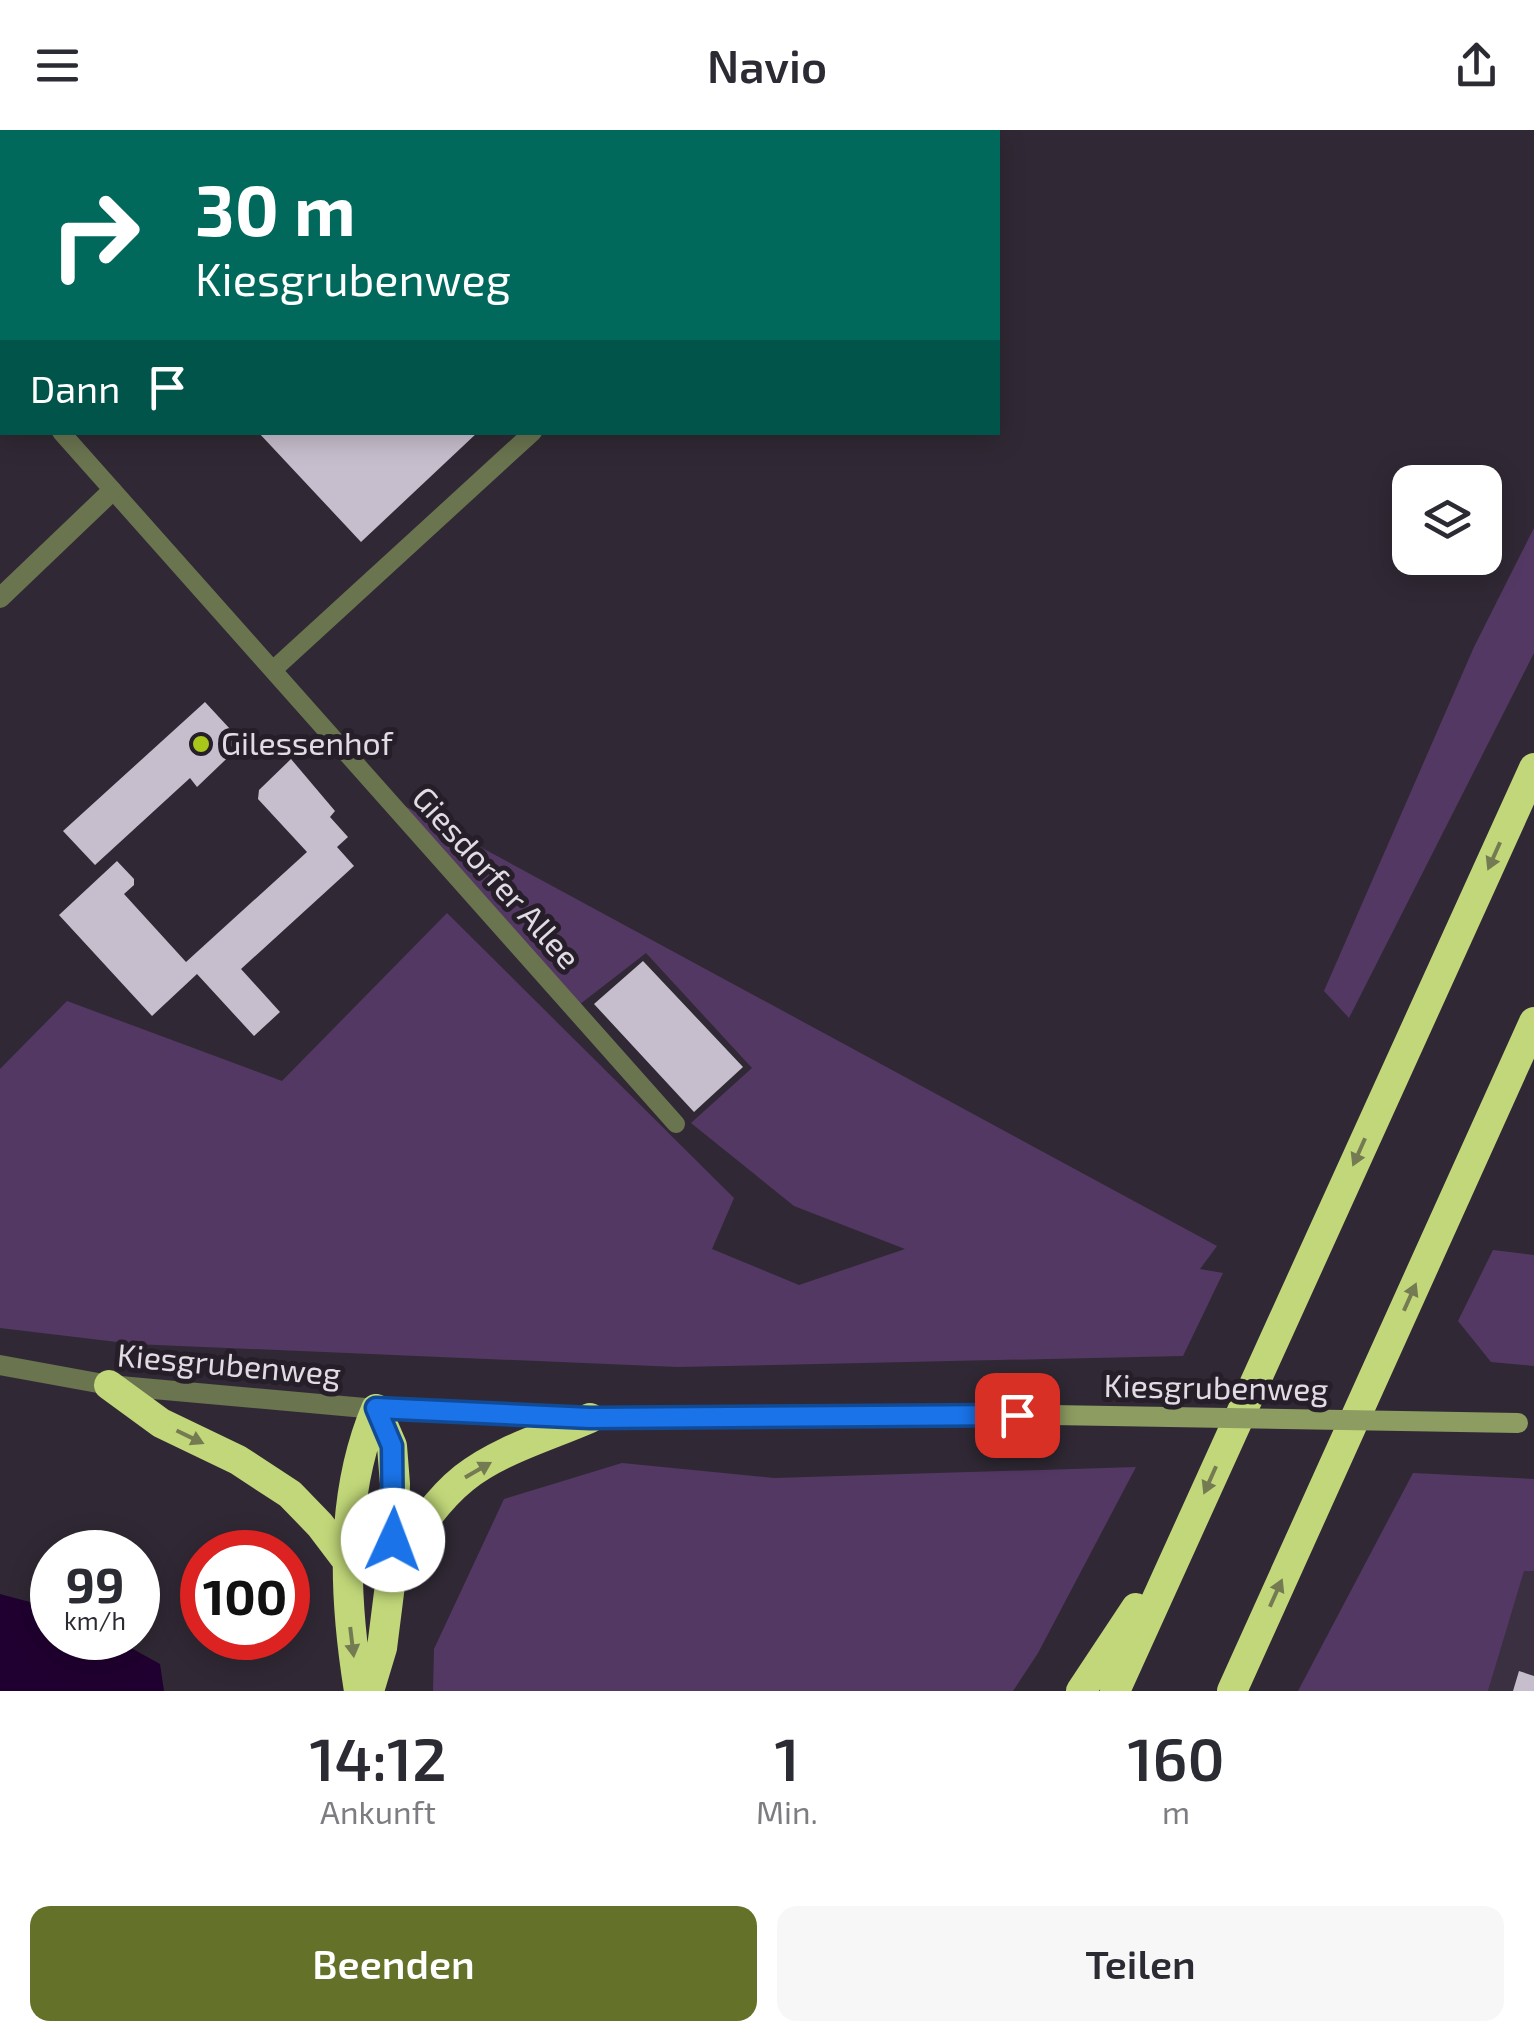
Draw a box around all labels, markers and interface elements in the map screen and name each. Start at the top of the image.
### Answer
icon: menu [30,38,85,93]
text: Navio [707,38,827,92]
icon: share [1449,38,1504,93]
text: 30 m [195,166,356,250]
icon: right [30,170,160,300]
text: Kiesgrubenweg [195,251,511,305]
icon: arrive [140,360,195,415]
text: Dann [30,365,120,411]
map controls [1392,465,1502,575]
button: layers [1392,465,1502,575]
place label: Gilessenhof [221,723,394,761]
marker: Gilessenhof [190,733,212,755]
street label: Giesdorfer Allee [406,778,589,975]
one-way arrow [1485,842,1502,871]
one-way arrow [1351,1137,1367,1167]
one-way arrow [1402,1282,1418,1312]
street label: Kiesgrubenweg [116,1334,343,1392]
street label: Kiesgrubenweg [1103,1365,1329,1407]
pin [975,1373,1060,1458]
icon: arrive [990,1388,1045,1443]
one-way arrow [176,1429,205,1446]
one-way arrow [464,1462,492,1480]
one-way arrow [1202,1465,1218,1495]
position arrow [341,1488,445,1592]
speed limit sign: 100 [180,1530,310,1660]
text: 99 [65,1553,124,1613]
one-way arrow [1268,1578,1284,1608]
text: km/h [64,1605,126,1635]
one-way arrow [344,1626,360,1658]
text: 14:12 [309,1721,447,1793]
text: 1 [774,1721,800,1793]
text: 160 [1127,1721,1225,1793]
text: Ankunft [320,1792,436,1830]
text: Min. [756,1792,818,1830]
text: m [1162,1792,1190,1830]
button: Beenden [30,1906,757,2021]
button: Teilen [777,1906,1504,2021]

